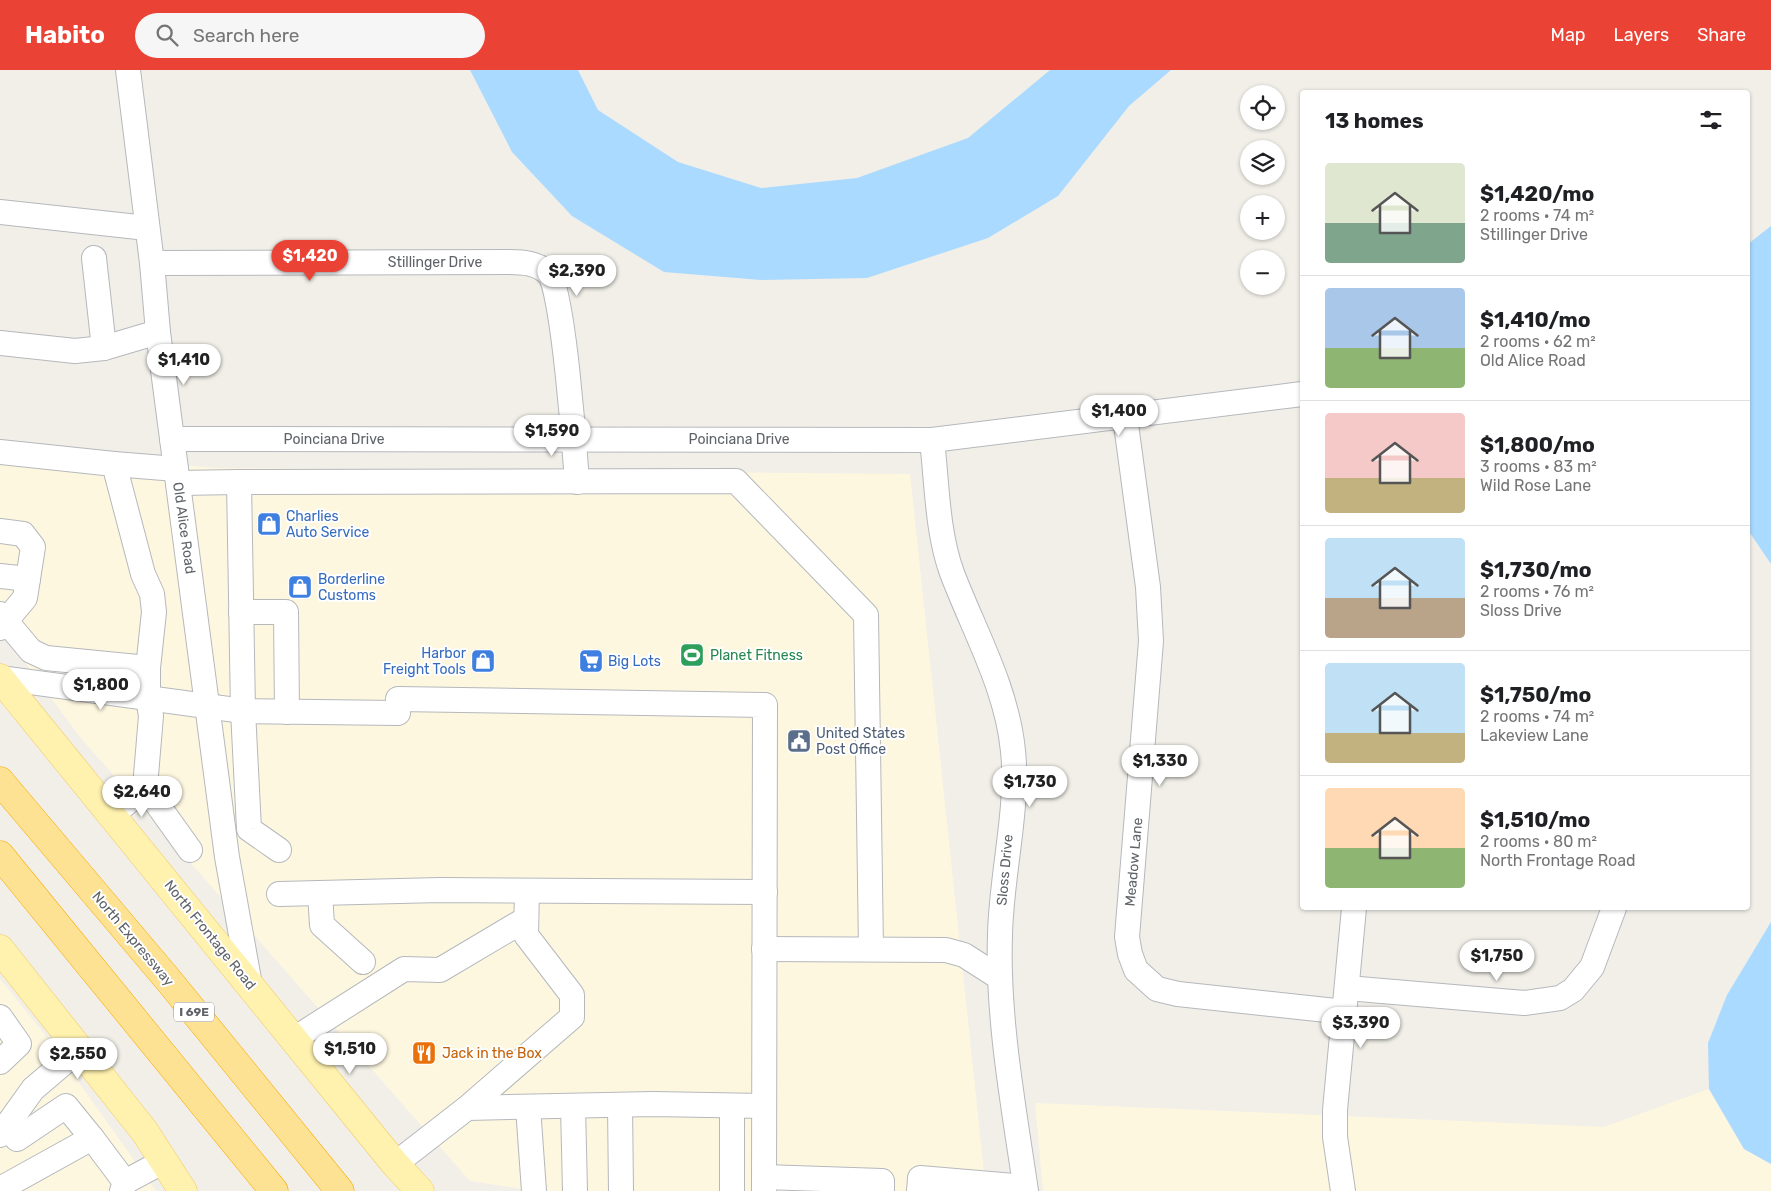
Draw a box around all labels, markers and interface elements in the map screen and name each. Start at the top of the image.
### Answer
search box [135,13,485,58]
text: Habito [25,21,105,49]
icon: search [153,21,181,49]
text: Search here [193,24,300,47]
text: Map [1551,24,1586,46]
text: Layers [1614,24,1669,46]
text: Share [1697,24,1746,46]
map controls [1240,85,1285,295]
button: locate [1240,85,1285,130]
icon: filters [1697,106,1725,134]
text: 13 homes [1325,108,1424,133]
button: layers [1240,140,1285,185]
text: $1,420/mo [1480,181,1594,206]
icon: home [1365,183,1425,243]
button: + [1240,195,1285,240]
text: 2 rooms · 74 m² [1480,206,1594,225]
text: Stillinger Drive [1480,225,1588,244]
pin: $1,420 [269,240,351,282]
text: $1,420 [282,246,338,265]
button: − [1240,250,1285,295]
street label: Stillinger Drive [388,254,482,271]
pin: $2,390 [536,254,618,297]
text: $2,390 [548,261,606,280]
text: $1,410/mo [1480,307,1591,332]
icon: home [1365,308,1425,368]
text: 2 rooms · 62 m² [1480,332,1596,351]
pin: $1,410 [143,344,225,386]
text: $1,410 [158,350,210,369]
text: Old Alice Road [1480,351,1586,370]
pin: $1,400 [1078,394,1160,437]
text: $1,400 [1091,401,1147,420]
pin: $1,590 [511,414,593,457]
text: $1,590 [525,421,579,440]
street label: Poinciana Drive [284,431,385,448]
street label: Poinciana Drive [689,431,790,448]
text: $1,800/mo [1480,432,1595,457]
icon: home [1365,433,1425,493]
text: 3 rooms · 83 m² [1480,457,1597,476]
text: Wild Rose Lane [1480,476,1591,495]
street label: Old Alice Road [169,481,199,575]
place label: Charlies Auto Service [286,508,369,541]
shop icon: Charlies Auto Service [256,511,282,537]
text: $1,730/mo [1480,557,1592,582]
icon: home [1365,558,1425,618]
place label: Borderline Customs [318,571,385,604]
shop icon: Borderline Customs [287,574,313,600]
text: 2 rooms · 76 m² [1480,582,1594,601]
text: Sloss Drive [1480,601,1562,620]
sports icon: Planet Fitness [679,642,705,668]
place label: Harbor Freight Tools [383,645,467,678]
place label: Planet Fitness [710,647,803,664]
shop icon: Harbor Freight Tools [470,648,496,674]
supermarket icon: Big Lots [578,648,604,674]
place label: Big Lots [608,653,661,670]
pin: $1,800 [60,668,142,711]
text: $1,800 [73,675,129,694]
text: $1,750/mo [1480,682,1591,707]
icon: home [1365,683,1425,743]
text: 2 rooms · 74 m² [1480,707,1594,726]
place label: United States Post Office [816,725,905,758]
text: Lakeview Lane [1480,726,1589,745]
public building icon: United States Post Office [786,728,812,754]
pin: $1,330 [1119,744,1201,787]
text: $1,330 [1132,751,1188,770]
pin: $1,730 [989,766,1071,808]
text: $1,730 [1003,772,1057,791]
pin: $2,640 [101,776,183,818]
text: $2,640 [113,782,171,801]
text: $1,510/mo [1480,807,1590,832]
icon: home [1365,808,1425,868]
street label: Meadow Lane [1122,817,1146,907]
text: 2 rooms · 80 m² [1480,832,1597,851]
street label: Sloss Drive [993,833,1017,906]
text: North Frontage Road [1480,851,1636,870]
street label: North Frontage Road [161,877,259,993]
street label: North Expressway [88,888,178,990]
pin: $1,750 [1456,940,1538,982]
text: $1,750 [1471,946,1523,965]
road number: I 69E [174,1002,214,1022]
pin: $3,390 [1320,1006,1402,1049]
text: $3,390 [1332,1013,1390,1032]
pin: $1,510 [309,1032,391,1075]
pin: $2,550 [37,1038,119,1080]
text: $1,510 [324,1039,376,1058]
restaurant icon: Jack in the Box [411,1040,437,1066]
text: $2,550 [49,1044,107,1063]
place label: Jack in the Box [442,1045,542,1062]

